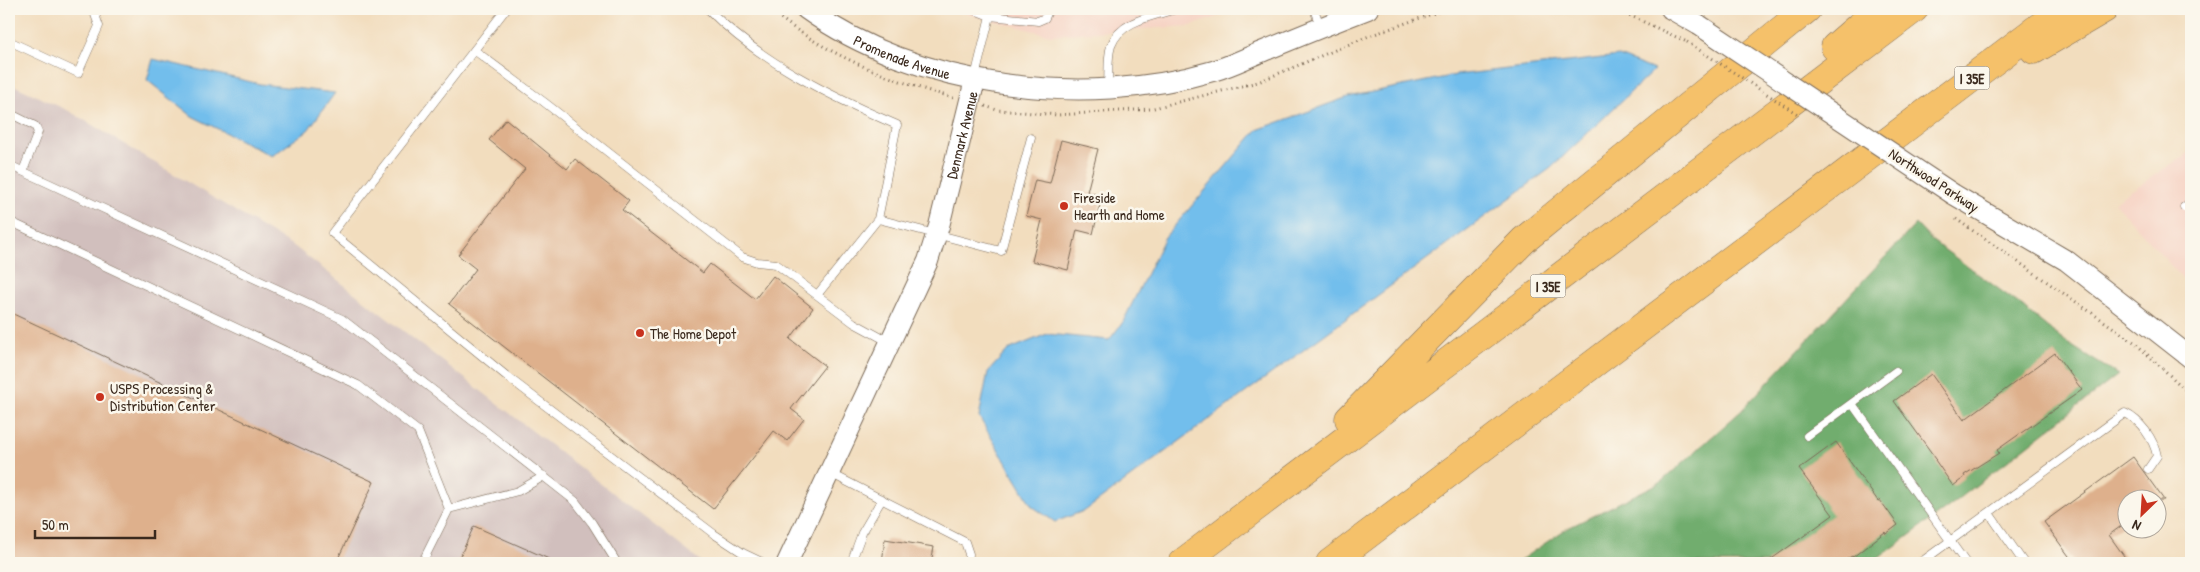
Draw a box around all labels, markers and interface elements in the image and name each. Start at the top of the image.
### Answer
street label: Promenade Avenue [850,29,953,84]
road number: I 35E [1954,66,1990,90]
street label: Denmark Avenue [941,89,982,181]
street label: Northwood Parkway [1885,143,1983,217]
place label: Fireside Hearth and Home [1073,187,1165,225]
marker: Fireside Hearth and Home [1058,200,1070,212]
road number: I 35E [1530,274,1566,298]
place label: The Home Depot [650,323,737,344]
marker: The Home Depot [634,327,646,339]
place label: USPS Processing & Distribution Center [110,378,216,416]
marker: USPS Processing & Distribution Center [94,391,106,403]
north arrow [2118,490,2168,540]
scale bar [35,507,155,539]
text: 50 m [42,514,69,535]
text: N [2128,516,2144,536]

